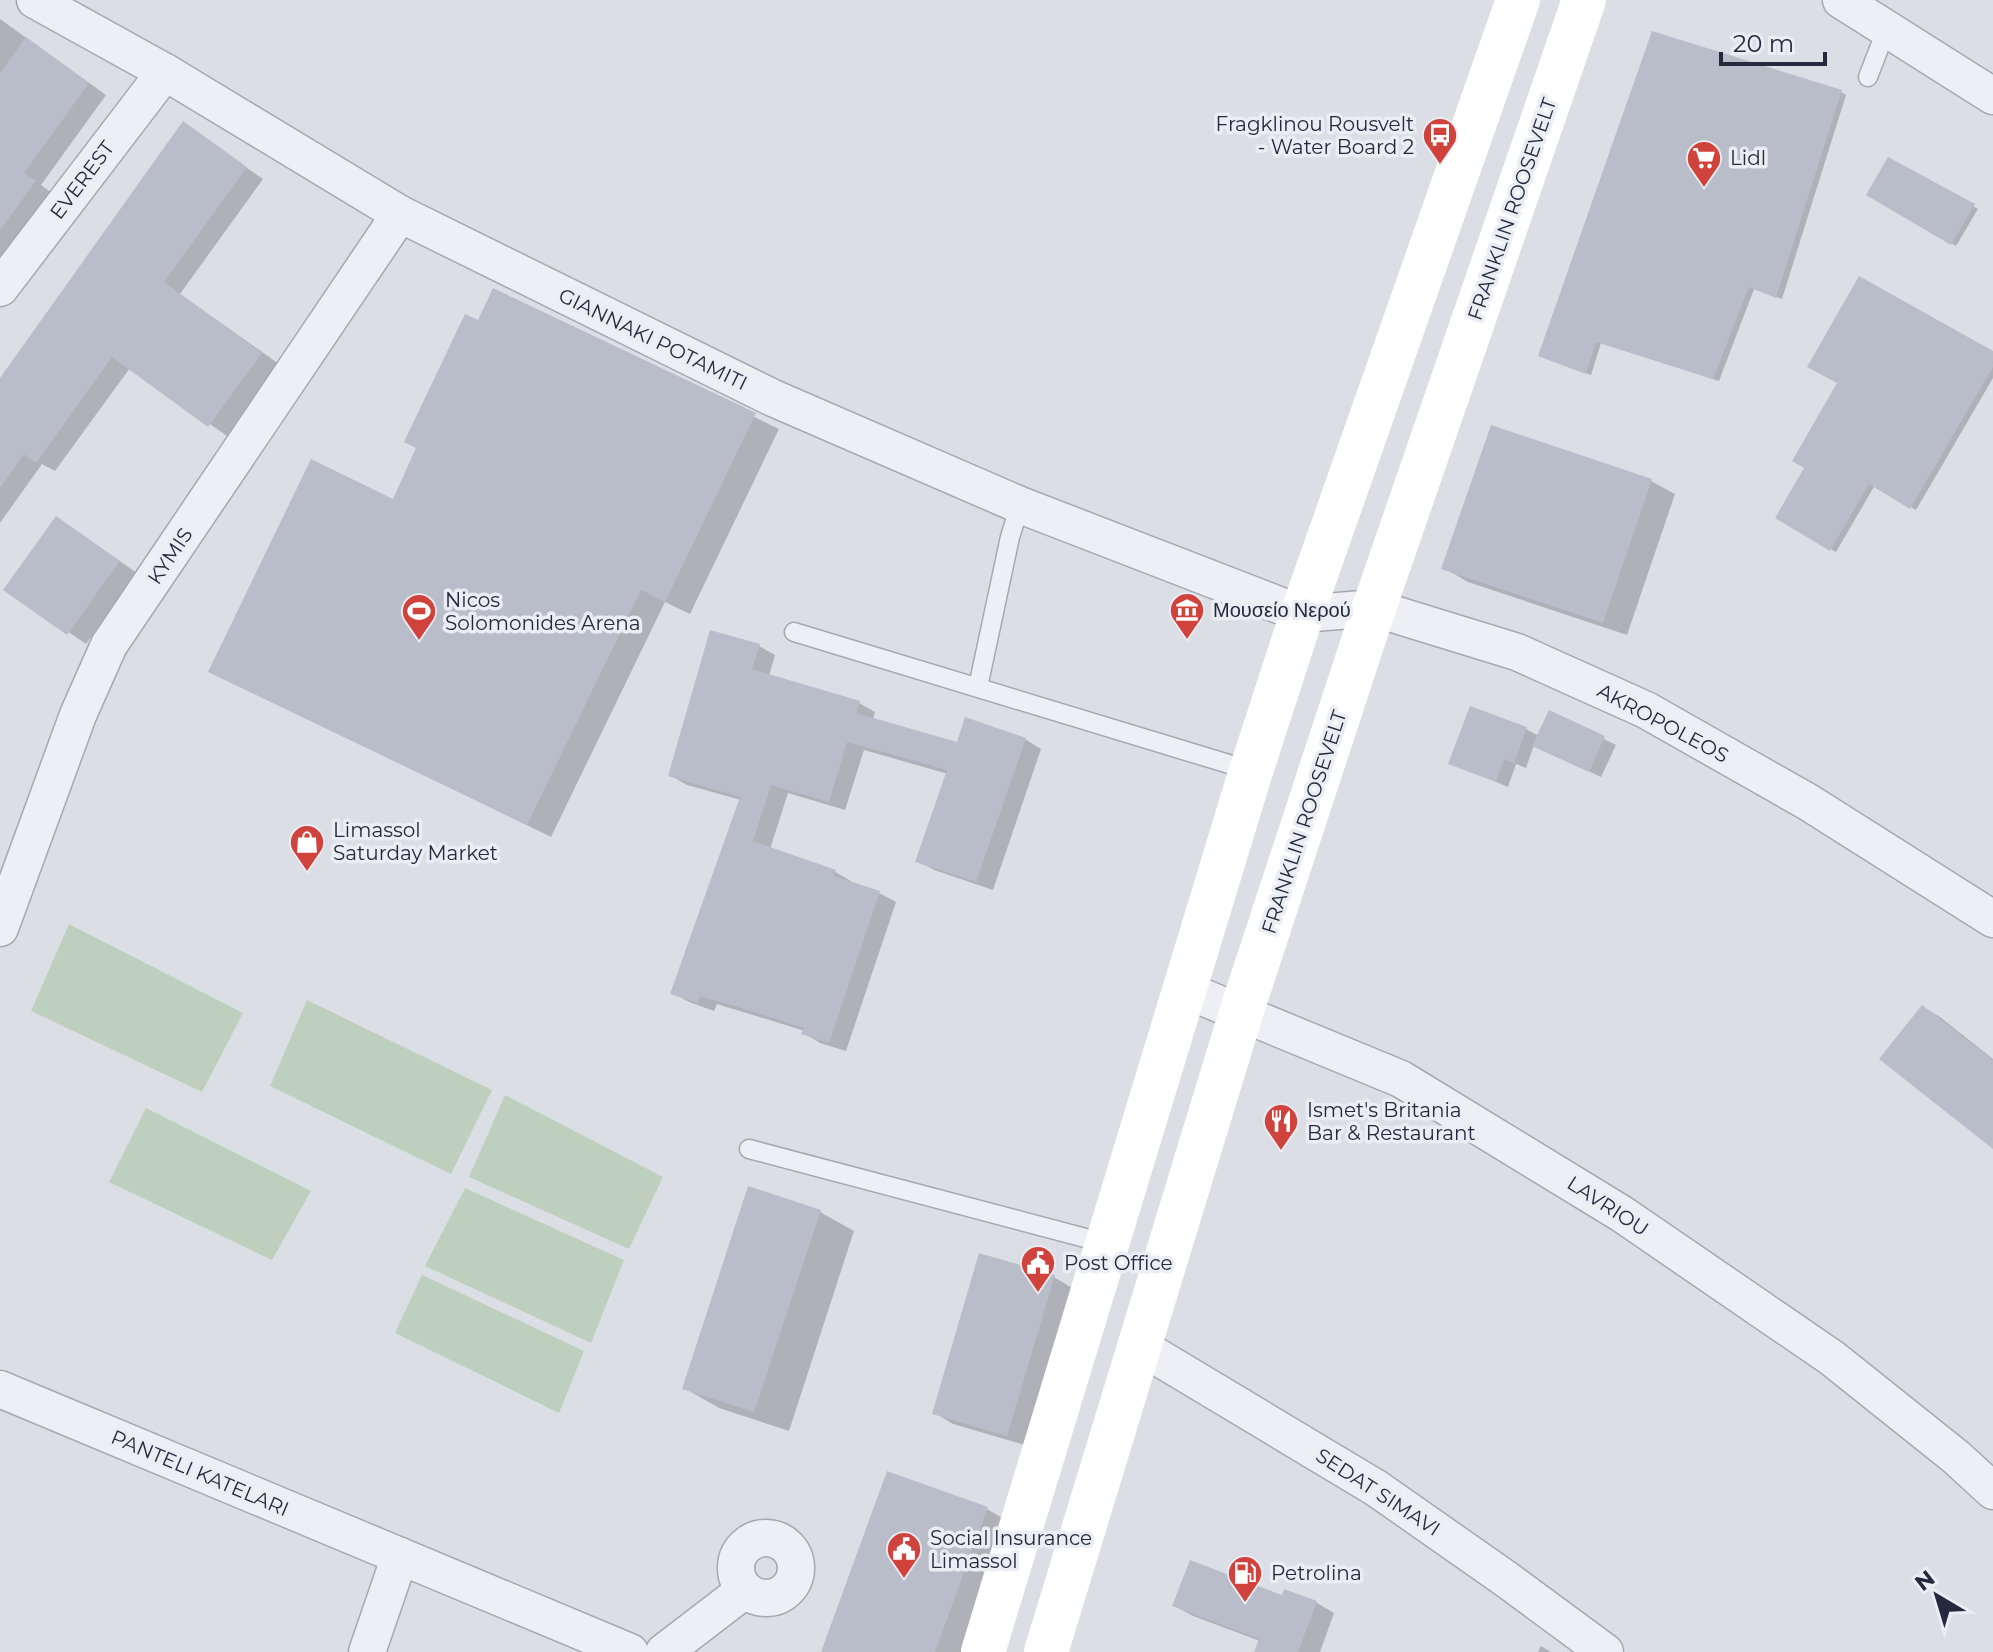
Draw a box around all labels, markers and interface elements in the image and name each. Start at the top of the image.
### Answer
scale bar [1721,16,1825,66]
text: 20 m [1733,29,1794,58]
street label: FRANKLIN ROOSEVELT [1463,94,1562,323]
place label: Fragklinou Rousvelt - Water Board 2 [1215,112,1414,159]
bus stop icon: Fragklinou Rousvelt - Water Board 2 [1421,116,1459,166]
street label: EVEREST [45,136,119,224]
supermarket icon: Lidl [1685,139,1723,189]
place label: Lidl [1730,146,1766,170]
street label: GIANNAKI POTAMITI [555,283,751,395]
street label: KYMIS [142,523,198,589]
place label: Nicos Solomonides Arena [445,588,641,635]
museum icon: Μουσείο Νερού [1168,591,1206,641]
sports icon: Nicos Solomonides Arena [400,592,438,642]
place label: Μουσείο Νερού [1213,598,1351,622]
street label: AKROPOLEOS [1593,678,1733,768]
street label: FRANKLIN ROOSEVELT [1257,707,1352,937]
place label: Limassol Saturday Market [333,818,498,865]
shop icon: Limassol Saturday Market [288,823,326,873]
place label: Ismet's Britania Bar & Restaurant [1307,1098,1476,1145]
restaurant icon: Ismet's Britania Bar & Restaurant [1262,1102,1300,1152]
street label: LAVRIOU [1563,1171,1653,1241]
public building icon: Post Office [1019,1244,1057,1294]
place label: Post Office [1064,1251,1173,1275]
street label: PANTELI KATELARI [108,1425,292,1521]
street label: SEDAT SIMAVI [1311,1443,1445,1541]
place label: Social Insurance Limassol [930,1526,1092,1573]
public building icon: Social Insurance Limassol [885,1530,923,1580]
fuel station icon: Petrolina [1226,1554,1264,1604]
north arrow [1897,1556,1977,1636]
place label: Petrolina [1271,1561,1362,1585]
text: N [1910,1565,1940,1597]

